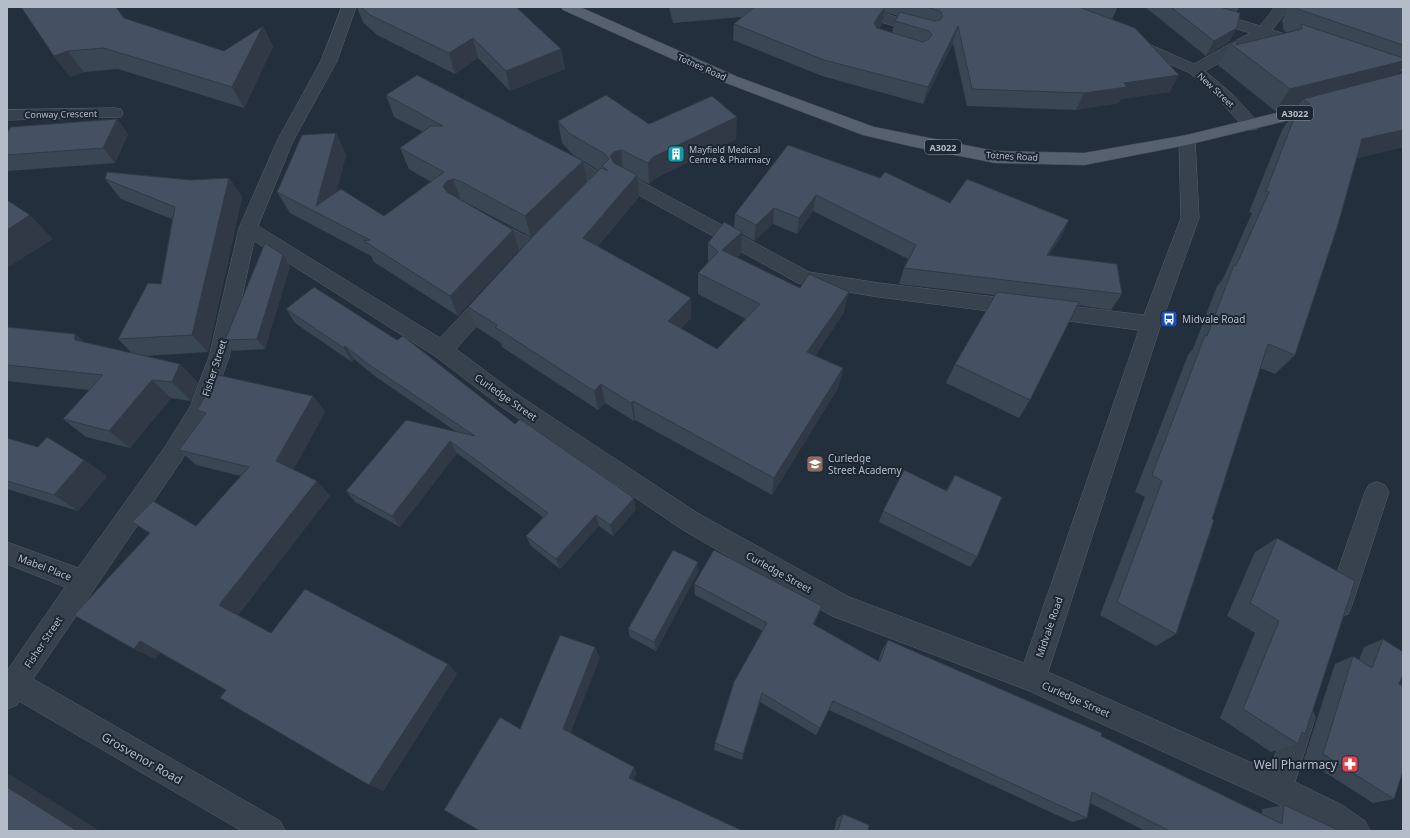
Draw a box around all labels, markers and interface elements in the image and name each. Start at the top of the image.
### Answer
street label: Totnes Road [676,50,728,84]
street label: New Street [1195,69,1238,111]
road number: A3022 [1277,106,1313,120]
street label: Conway Crescent [25,107,98,121]
road number: A3022 [925,140,961,154]
place label: Mayfield Medical Centre & Pharmacy [689,143,771,166]
building icon: Mayfield Medical Centre & Pharmacy [666,144,686,164]
street label: Totnes Road [986,148,1038,164]
bus stop icon: Midvale Road [1159,309,1179,329]
place label: Midvale Road [1182,312,1245,326]
street label: Fisher Street [198,337,230,398]
street label: Curledge Street [472,370,540,424]
place label: Curledge Street Academy [828,451,902,477]
school or university icon: Curledge Street Academy [805,454,825,474]
street label: Curledge Street [744,548,815,596]
street label: Mabel Place [16,550,74,584]
street label: Midvale Road [1032,595,1066,659]
street label: Fisher Street [21,613,66,670]
street label: Curledge Street [1040,678,1113,720]
street label: Grosvenor Road [98,728,186,788]
pharmacy icon: Well Pharmacy [1340,754,1360,774]
place label: Well Pharmacy [1254,756,1338,773]

